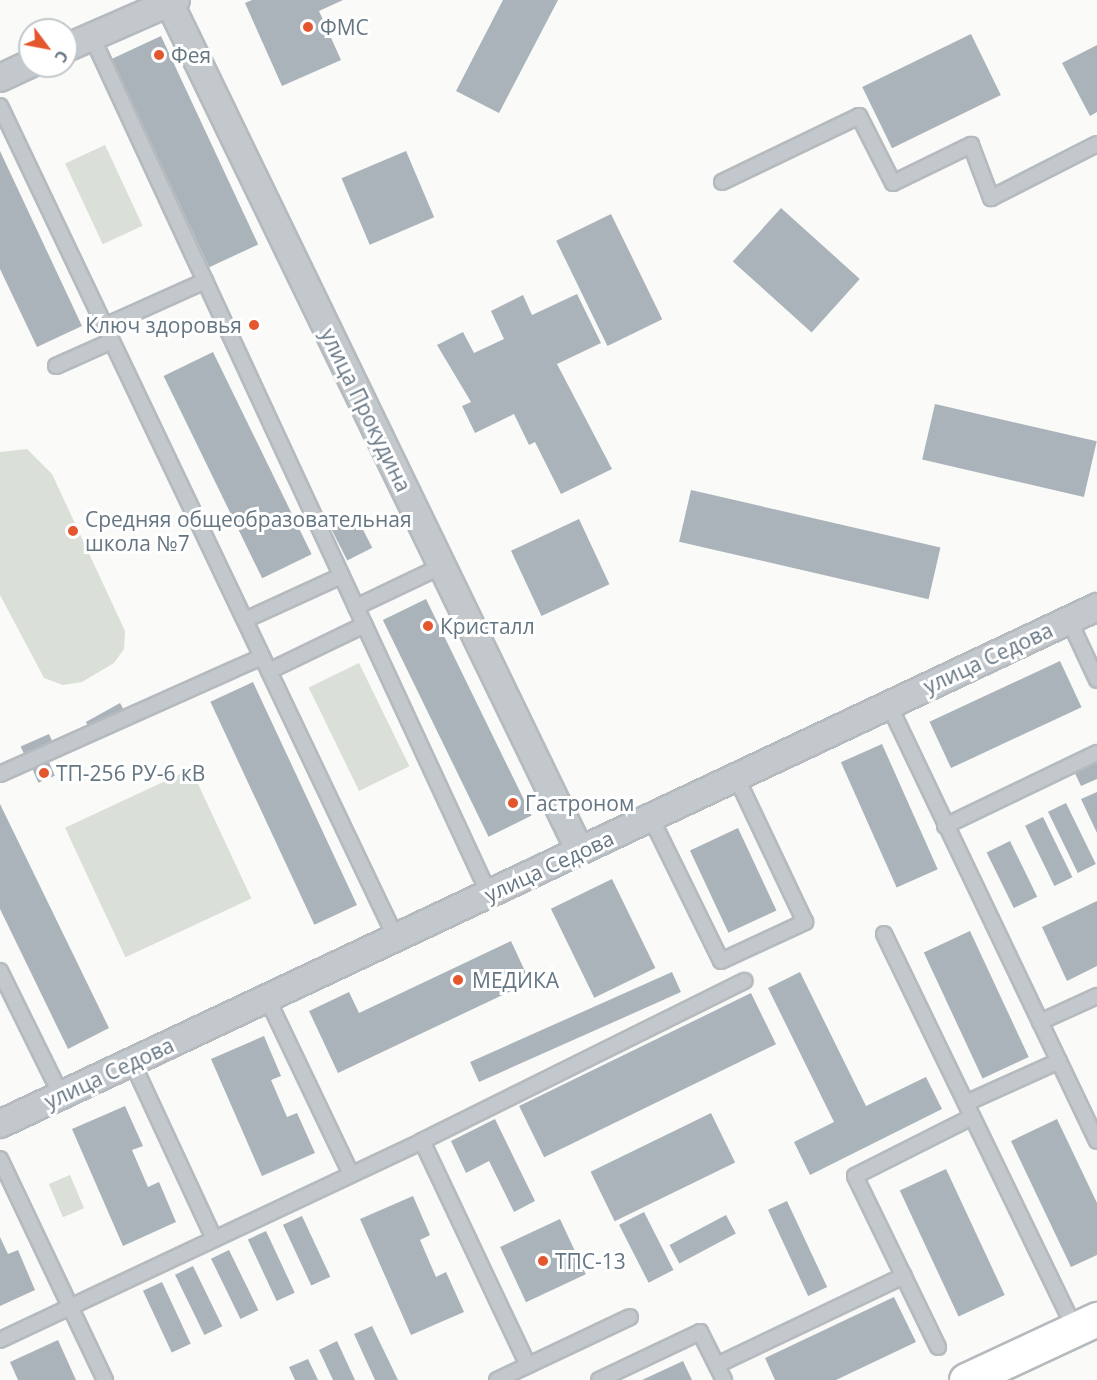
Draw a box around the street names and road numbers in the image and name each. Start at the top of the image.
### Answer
street label: улица Прокудина [316,324,416,496]
street label: улица Седова [919,617,1057,699]
street label: улица Седова [480,825,618,907]
street label: улица Седова [40,1032,178,1114]

